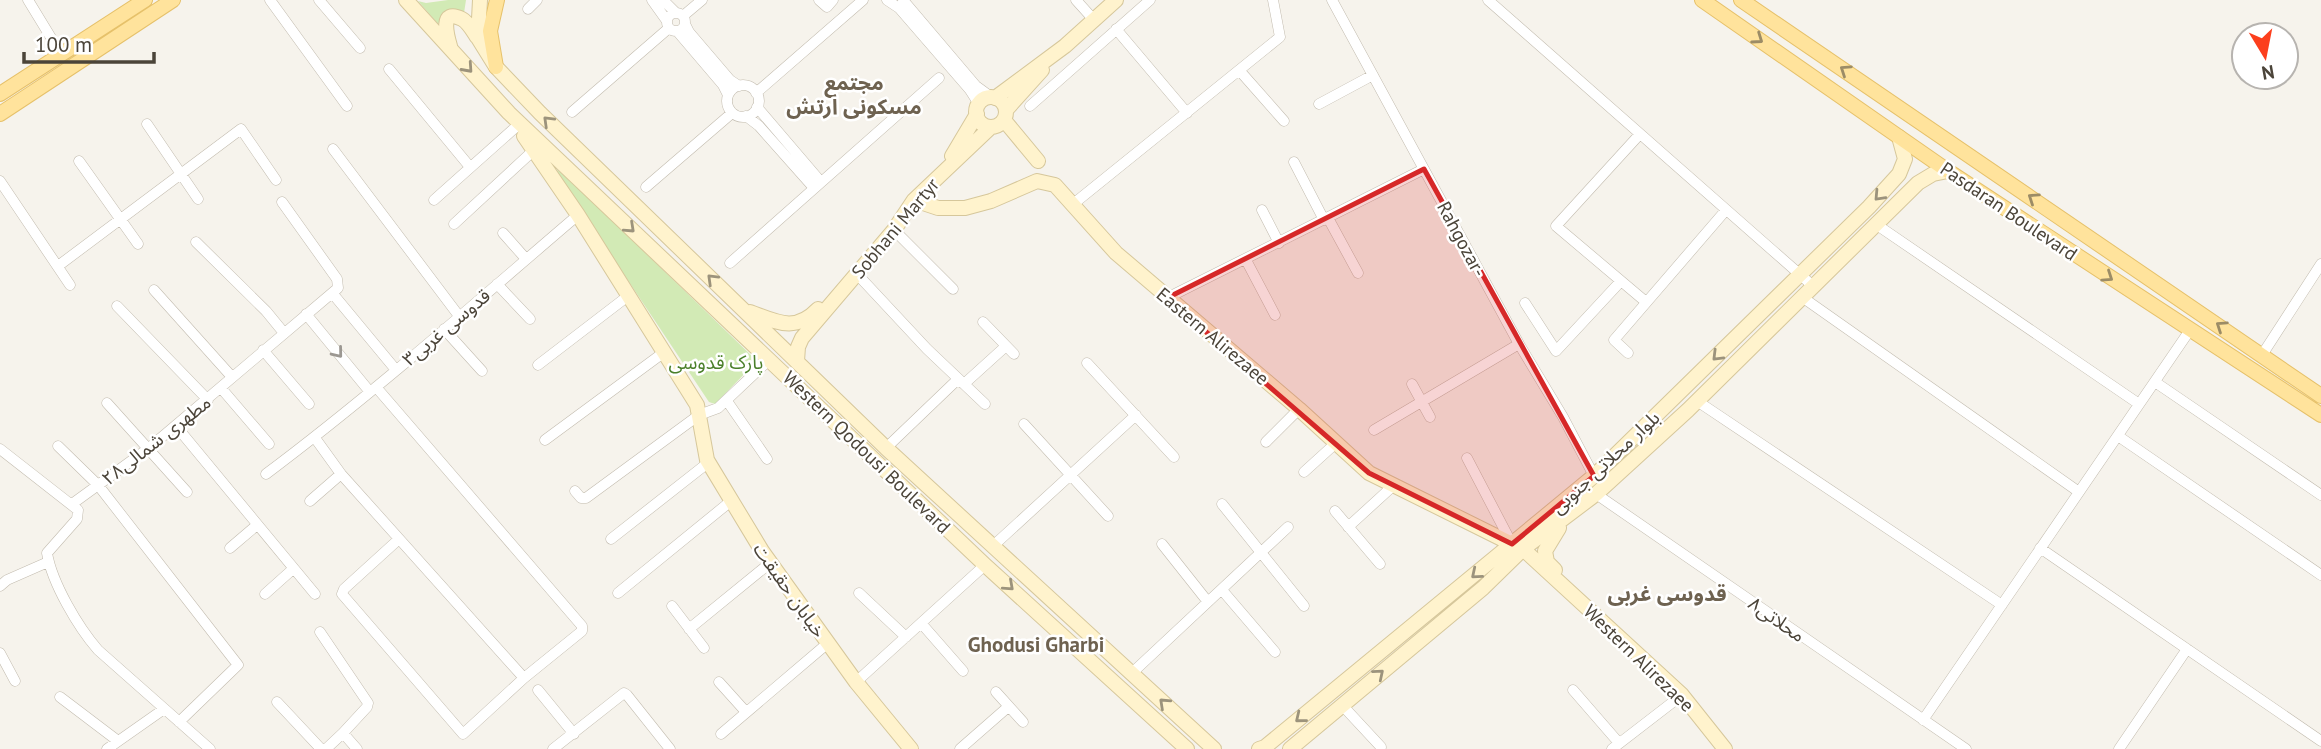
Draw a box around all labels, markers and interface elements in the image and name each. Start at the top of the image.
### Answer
scale bar [24,21,154,65]
north arrow [2230,21,2300,91]
text: 100 m [35,31,92,58]
one-way arrow [1750,31,1763,43]
one-way arrow [460,60,472,73]
text: N [2260,60,2276,86]
one-way arrow [1839,65,1852,78]
district label: مجتمع مسکونی ارتش [786,69,922,120]
one-way arrow [543,117,556,130]
street label: Pasdaran Boulevard [1936,156,2082,266]
street label: Sobhani Martyr [846,172,944,283]
one-way arrow [1875,188,1887,201]
one-way arrow [2027,193,2040,206]
street label: Rahgozar- [1432,197,1492,281]
one-way arrow [622,219,635,232]
one-way arrow [2100,269,2113,281]
one-way arrow [707,275,720,288]
street label: Eastern Alirezaee [1152,282,1274,390]
street label: قدوسی غربی۳ [397,283,495,371]
one-way arrow [2215,322,2228,335]
one-way arrow [330,345,342,358]
one-way arrow [1712,347,1725,360]
park label: پارک قدوسی [668,350,764,375]
street label: Western Qodousi Boulevard [778,366,956,538]
street label: مطهرى شمالى۲۸ [97,390,215,490]
street label: بلوار محلاتی جنوبی [1546,405,1664,519]
street label: خیابان حقیقت [749,538,831,642]
one-way arrow [1472,566,1485,578]
one-way arrow [1001,578,1014,591]
district label: قدوسی غربی [1607,580,1727,607]
street label: محلاتی۸ [1744,591,1810,647]
street label: Western Alirezaee [1579,599,1699,717]
district label: Ghodusi Gharbi [968,631,1104,658]
one-way arrow [1371,670,1384,682]
one-way arrow [1159,699,1172,711]
one-way arrow [1295,710,1308,722]

